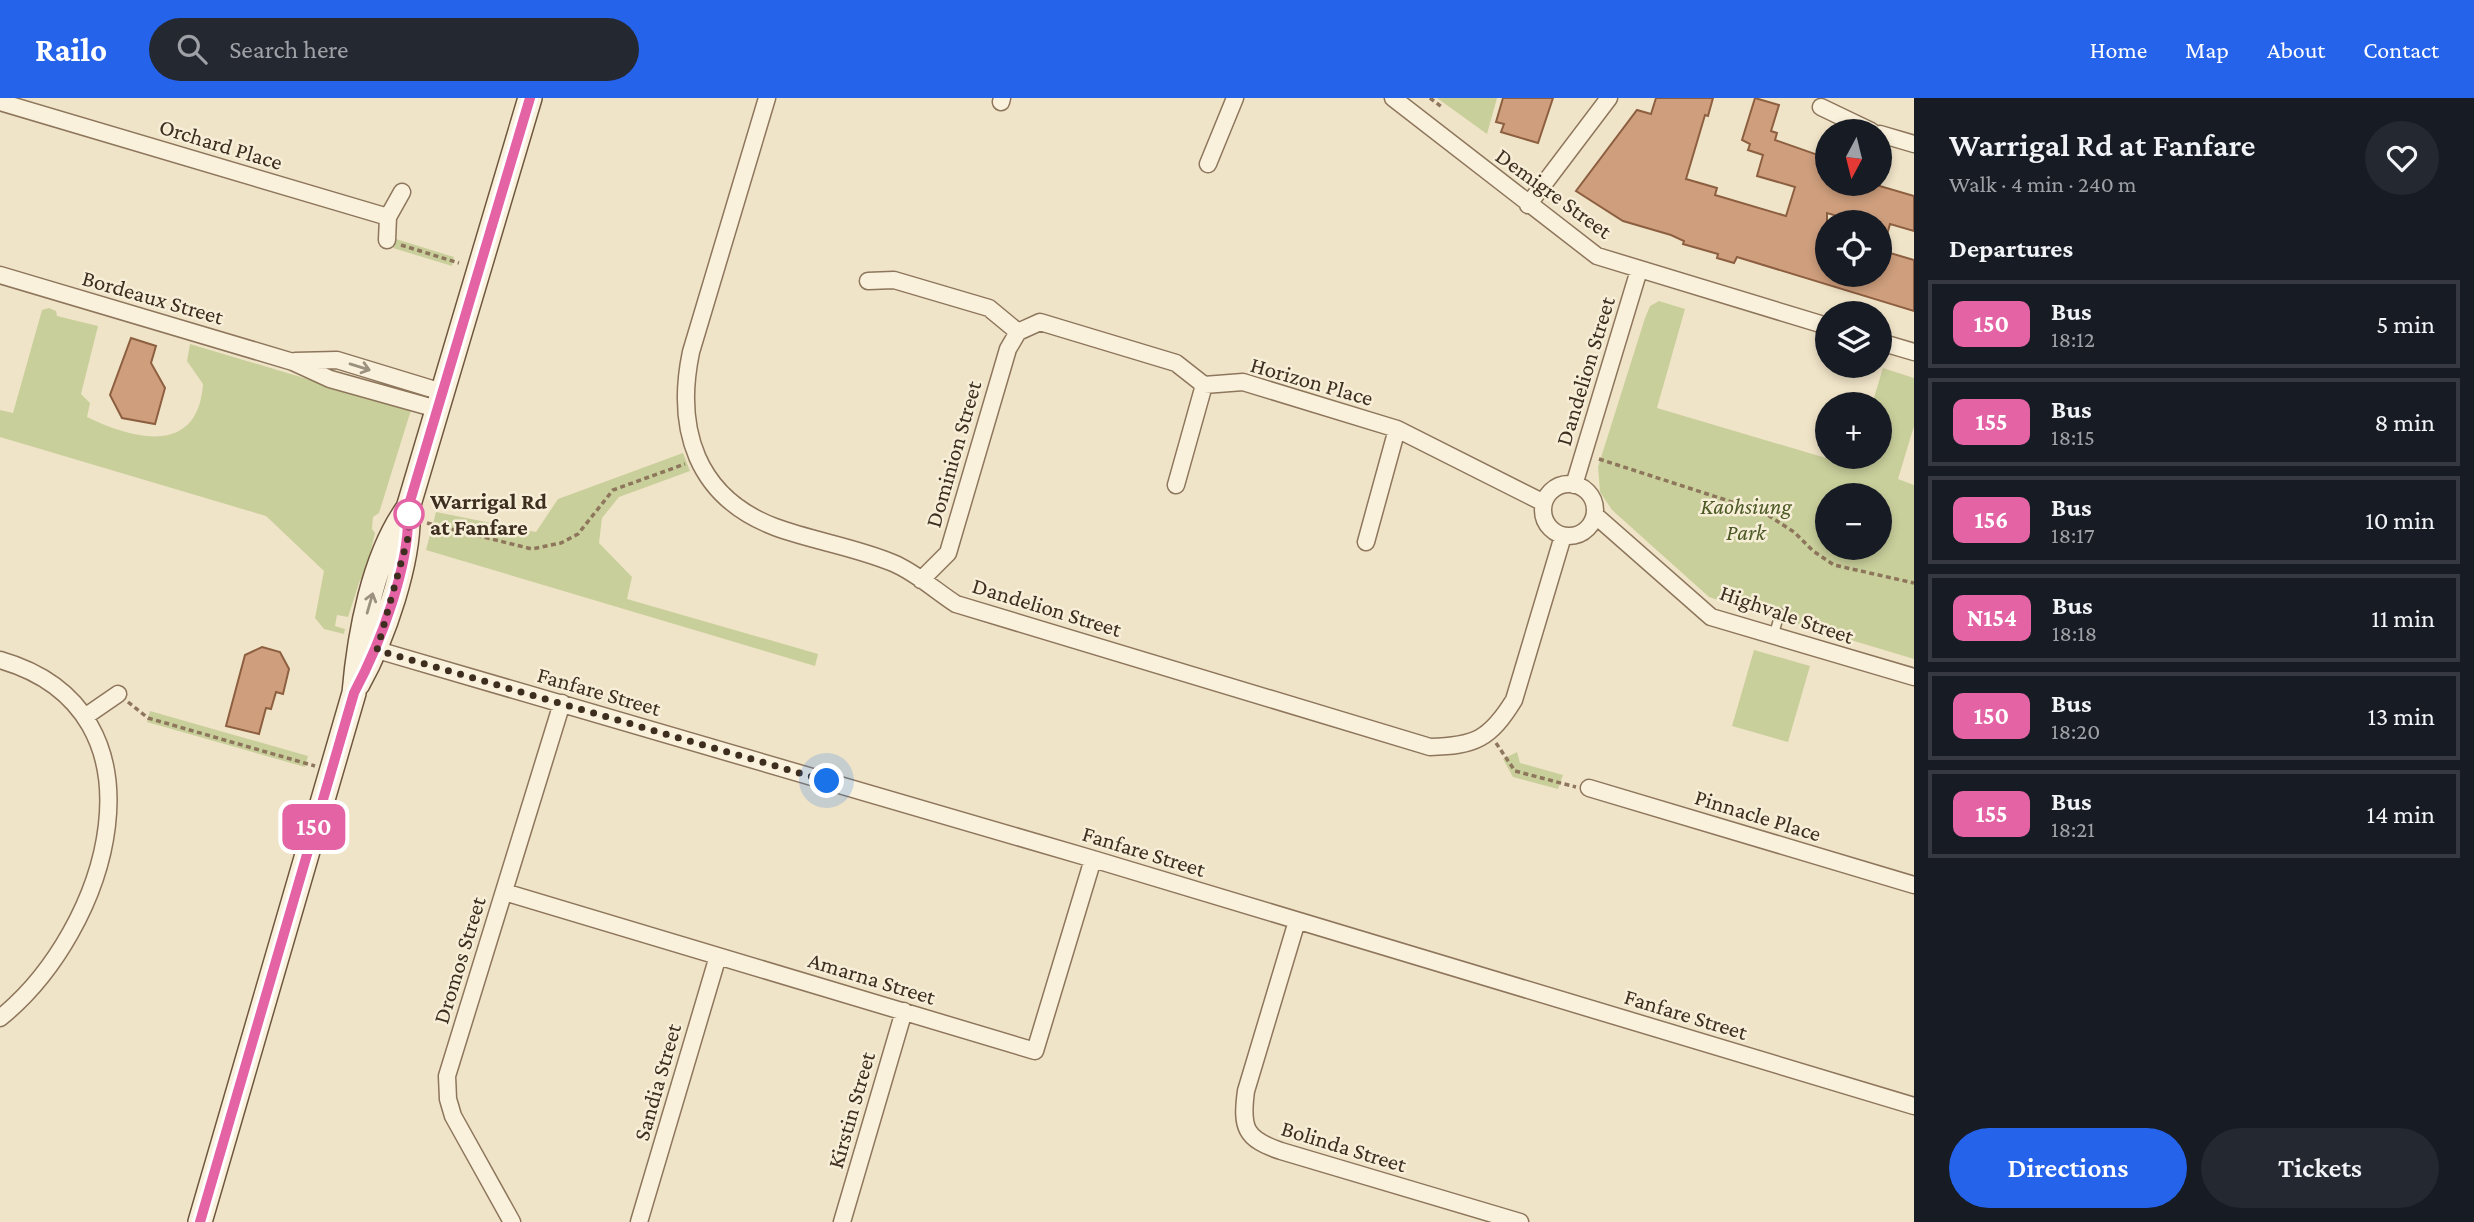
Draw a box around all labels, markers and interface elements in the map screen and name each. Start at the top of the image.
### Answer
search box [149,18,639,81]
icon: search [173,30,211,68]
text: Railo [35,31,107,68]
text: Search here [229,35,348,64]
text: Home [2090,36,2147,63]
text: Map [2185,36,2229,63]
text: About [2267,36,2325,63]
text: Contact [2363,36,2439,63]
street label: Orchard Place [156,113,286,175]
north arrow [1815,119,1892,196]
map controls [1815,119,1892,560]
button: heart [2365,121,2439,195]
text: Warrigal Rd at Fanfare [1949,126,2256,163]
street label: Demigre Street [1491,142,1617,244]
text: Walk · 4 min · 240 m [1949,171,2136,197]
button: locate [1815,210,1892,287]
text: Departures [1949,234,2073,263]
street label: Bordeaux Street [79,264,227,330]
street label: Dandelion Street [1550,293,1620,449]
text: Bus [2051,297,2092,326]
button: layers [1815,301,1892,378]
text: 150 [1974,310,2009,337]
text: 5 min [2376,310,2435,339]
text: 18:12 [2051,326,2095,352]
street label: Horizon Place [1248,351,1376,411]
one-way arrow [349,362,371,375]
street label: Dominion Street [920,377,986,530]
button: + [1815,392,1892,469]
text: Bus [2051,395,2092,424]
text: 155 [1975,408,2008,435]
text: 8 min [2374,408,2435,437]
text: 18:15 [2051,424,2095,450]
button: − [1815,483,1892,560]
place label: Warrigal Rd at Fanfare [429,488,548,540]
park label: Kaohsiung Park [1700,493,1792,545]
text: Bus [2051,493,2092,522]
marker: Warrigal Rd at Fanfare [394,499,424,529]
text: 156 [1975,506,2008,533]
text: 10 min [2365,506,2435,535]
text: 18:17 [2051,522,2095,548]
street label: Dandelion Street [969,572,1125,642]
street label: Highvale Street [1717,579,1858,649]
text: Bus [2052,591,2093,620]
one-way arrow [365,592,378,614]
text: N154 [1967,604,2017,631]
text: 11 min [2371,604,2435,633]
text: 18:18 [2052,620,2097,646]
street label: Fanfare Street [534,661,664,721]
text: Bus [2051,689,2092,718]
text: 150 [1974,702,2009,729]
text: 13 min [2367,702,2435,731]
text: 18:20 [2051,718,2100,744]
your location [809,763,844,798]
street label: Pinnacle Place [1692,783,1824,847]
text: Bus [2051,787,2092,816]
text: 155 [1975,800,2008,827]
text: 14 min [2367,800,2435,829]
line badge: 150 [274,804,354,850]
text: 150 [296,813,332,840]
text: 18:21 [2051,816,2095,842]
street label: Fanfare Street [1079,820,1209,882]
street label: Dromos Street [427,893,491,1027]
street label: Amarna Street [805,946,939,1010]
street label: Fanfare Street [1621,983,1751,1045]
street label: Sandia Street [628,1020,686,1144]
street label: Kirstin Street [822,1048,880,1171]
street label: Bolinda Street [1278,1115,1410,1177]
button: Directions [1949,1128,2187,1208]
button: Tickets [2201,1128,2439,1208]

